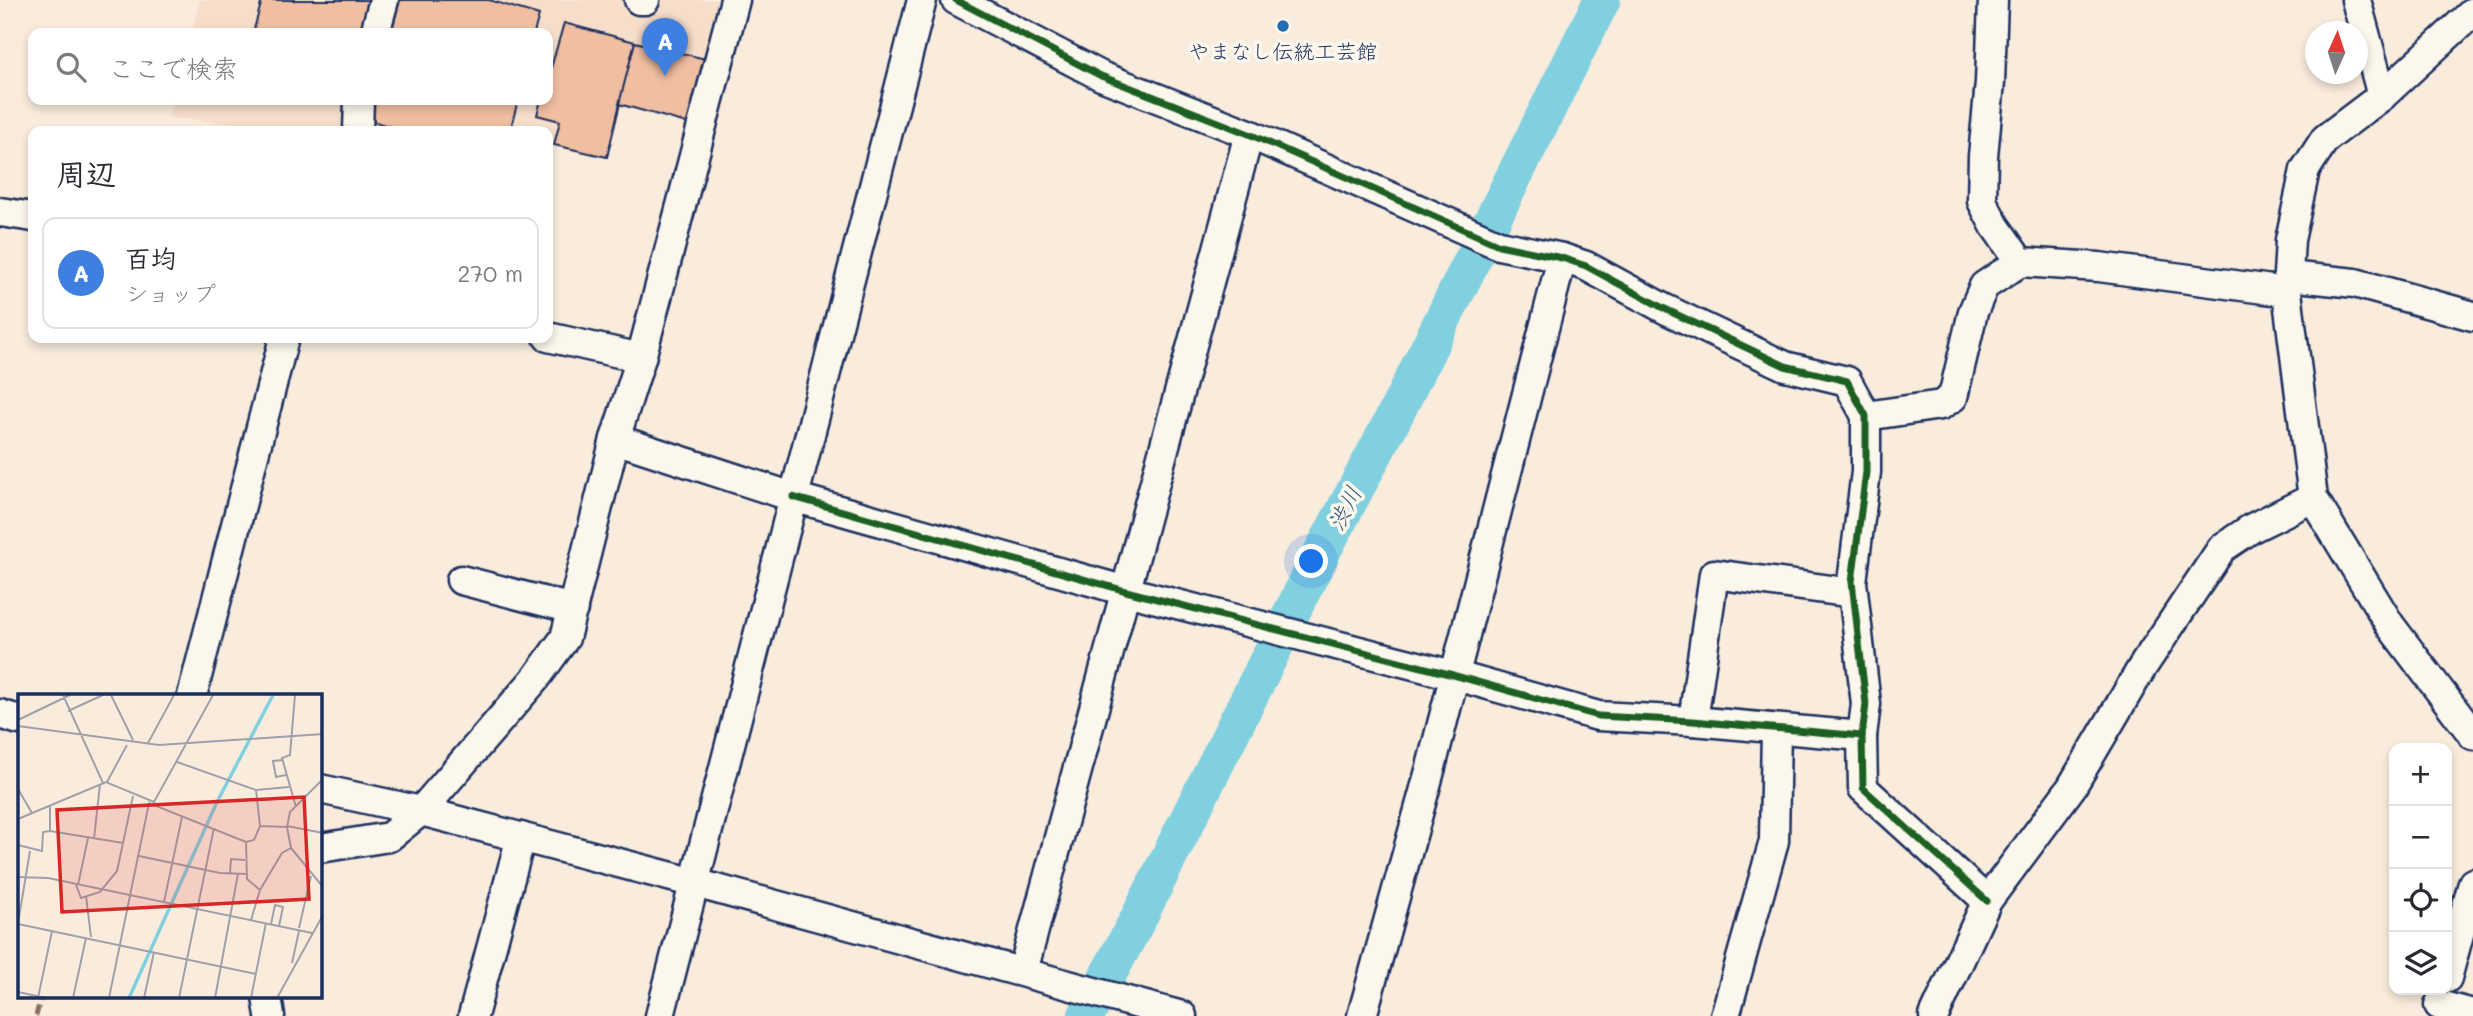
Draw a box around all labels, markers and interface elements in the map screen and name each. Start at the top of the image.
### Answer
pin: A [642,18,688,76]
marker: やまなし伝統工芸館 [1275,18,1291,34]
north arrow [2305,21,2368,84]
search box [28,28,553,105]
place label: やまなし伝統工芸館 [1189,37,1378,64]
icon: search [52,48,90,86]
text: ここで検索 [108,51,238,85]
text: 周辺 [56,153,116,193]
text: 百均 [125,241,177,275]
text: A [73,258,89,288]
text: 270 m [458,258,523,288]
text: ショップ [125,278,216,308]
water label: 渋川 [1320,481,1368,535]
your location [1294,544,1328,578]
inset map [18,694,322,998]
map controls [2389,743,2452,995]
button: + [2389,743,2452,806]
button: − [2389,806,2452,869]
button: locate [2389,869,2452,932]
button: layers [2389,932,2452,995]

